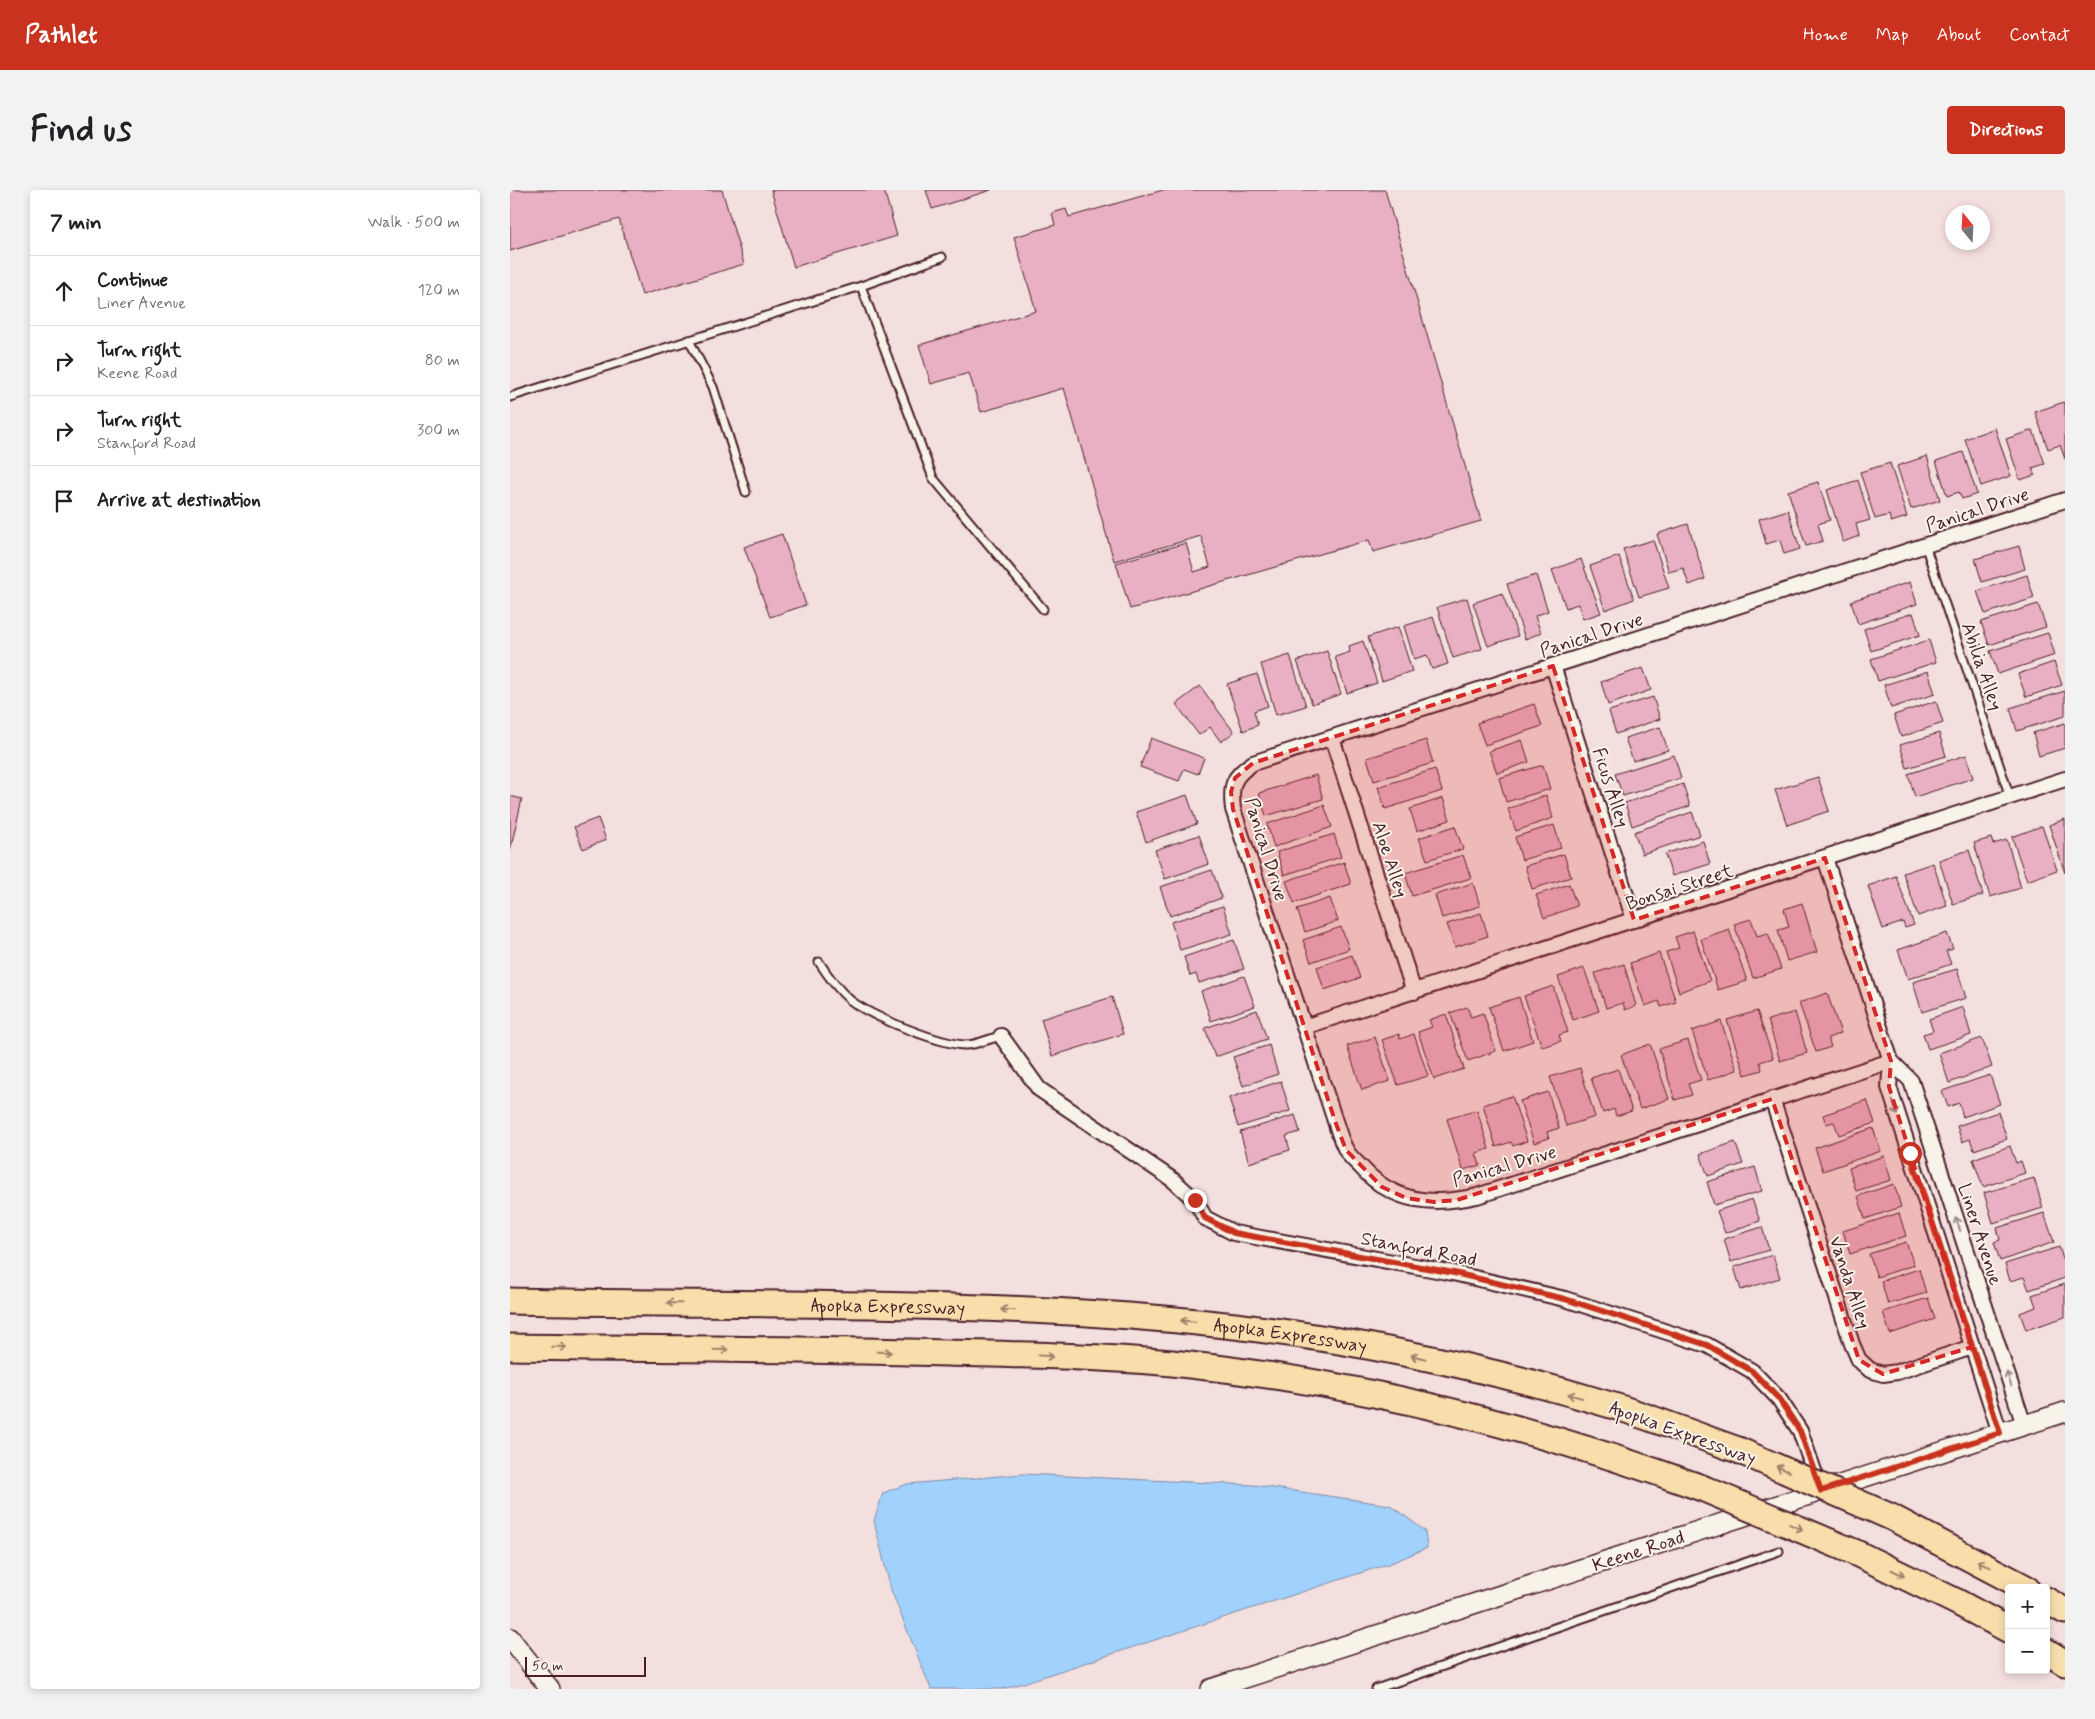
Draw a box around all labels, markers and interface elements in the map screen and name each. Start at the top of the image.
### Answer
text: Pathlet [25,20,97,51]
text: Home [1803,23,1848,47]
text: Map [1876,23,1909,47]
text: About [1937,23,1981,47]
text: Contact [2009,23,2070,47]
button: Directions [1947,106,2065,154]
text: Find us [30,107,132,153]
north arrow [1945,205,1990,250]
text: 7 min [50,209,102,237]
text: Walk · 500 m [368,212,460,233]
text: Continue [97,268,168,293]
icon: ahead [50,277,78,305]
text: 120 m [418,280,460,301]
text: Liner Avenue [97,293,186,314]
text: Turn right [97,338,181,363]
icon: right [50,347,78,375]
text: 80 m [425,350,460,371]
text: Keene Road [97,363,177,384]
text: Turn right [97,408,181,433]
icon: right [50,417,78,445]
text: 300 m [417,420,460,441]
text: Stanford Road [97,433,196,454]
street label: Panical Drive [1923,482,2032,539]
icon: arrive [50,487,78,515]
text: Arrive at destination [97,488,261,513]
street label: Panical Drive [1537,607,1646,664]
street label: Abilia Alley [1955,619,2008,714]
street label: Ficus Alley [1586,744,1635,830]
street label: Panical Drive [1238,795,1293,904]
street label: Aloe Alley [1366,818,1414,901]
street label: Bonsai Street [1623,858,1736,917]
one-way arrow [1891,1100,1901,1116]
street label: Panical Drive [1449,1140,1559,1193]
route start [1899,1142,1922,1165]
street label: Liner Avenue [1951,1180,2008,1289]
route end [1184,1189,1207,1212]
one-way arrow [1953,1216,1963,1232]
street label: Stanford Road [1358,1226,1479,1276]
street label: Vanda Alley [1823,1233,1876,1332]
street label: Apopka Expressway [811,1293,966,1322]
one-way arrow [666,1298,682,1308]
one-way arrow [1000,1305,1016,1315]
street label: Apopka Expressway [1212,1313,1369,1361]
one-way arrow [1180,1316,1196,1326]
one-way arrow [550,1343,566,1352]
one-way arrow [712,1345,729,1355]
one-way arrow [875,1347,891,1357]
one-way arrow [1038,1352,1054,1361]
one-way arrow [1410,1352,1426,1361]
one-way arrow [2003,1371,2013,1387]
one-way arrow [1568,1391,1584,1400]
street label: Apopka Expressway [1605,1395,1759,1473]
one-way arrow [1776,1464,1791,1474]
one-way arrow [1787,1523,1803,1532]
street label: Keene Road [1589,1525,1688,1578]
one-way arrow [1976,1559,1991,1569]
one-way arrow [1890,1569,1905,1578]
map controls [2005,1584,2050,1674]
button: + [2005,1584,2050,1629]
button: − [2005,1629,2050,1674]
scale bar [525,1654,646,1677]
text: 50 m [532,1657,563,1675]

